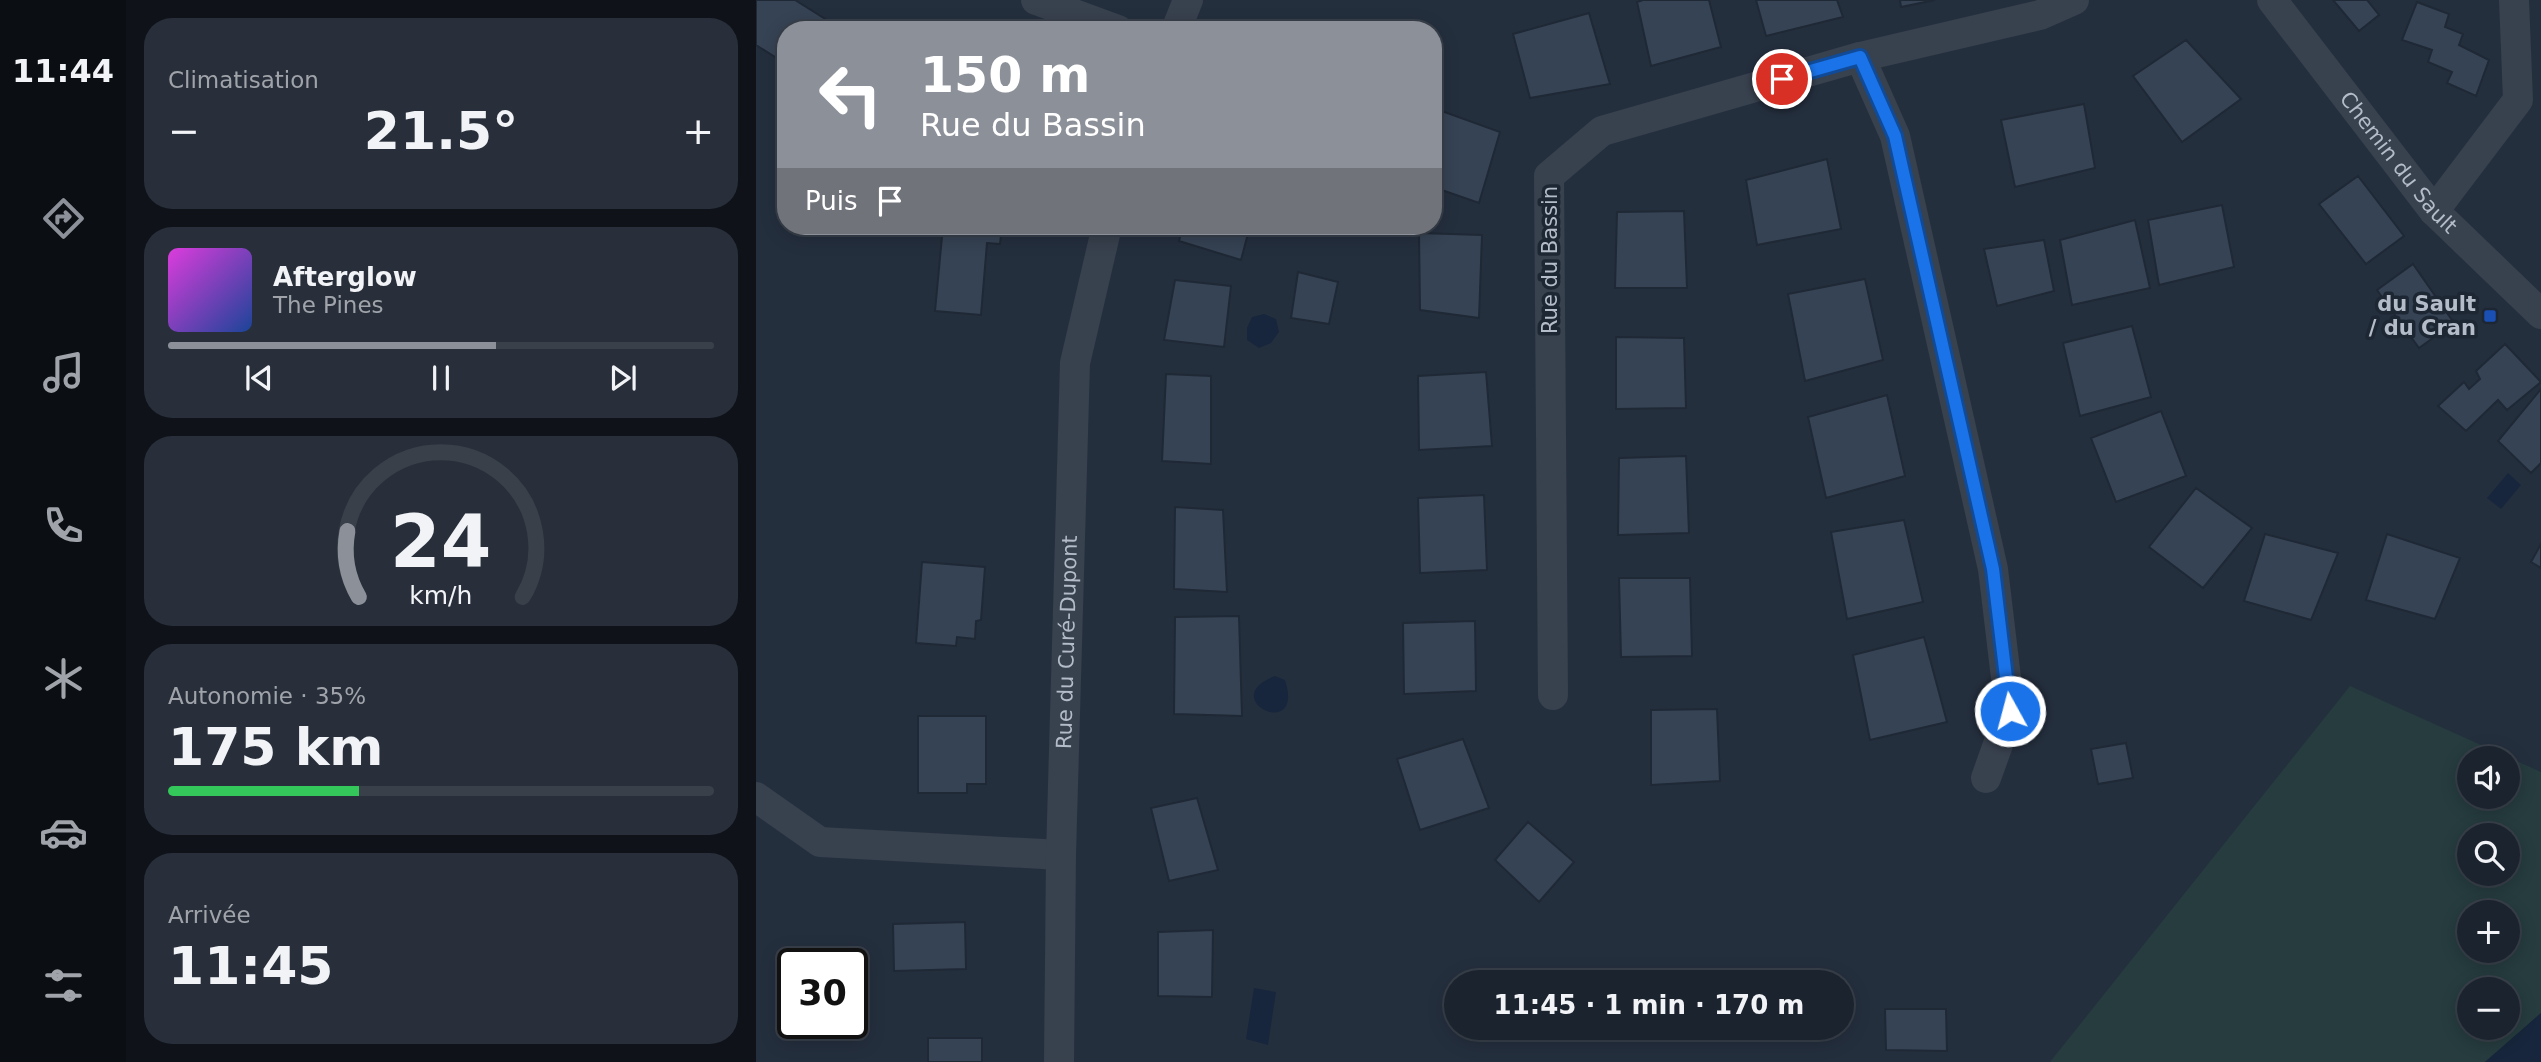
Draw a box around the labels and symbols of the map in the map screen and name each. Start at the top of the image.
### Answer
pin [1752,49,1812,109]
street label: Chemin du Sault [2335,87,2462,238]
street label: Rue du Bassin [1538,186,1562,334]
place label: du Sault / du Cran [2369,292,2476,340]
marker: du Sault / du Cran [2482,308,2498,324]
street label: Rue du Curé-Dupont [1052,535,1082,749]
position arrow [1973,674,2047,748]
speed limit sign: 30 [777,948,868,1039]

